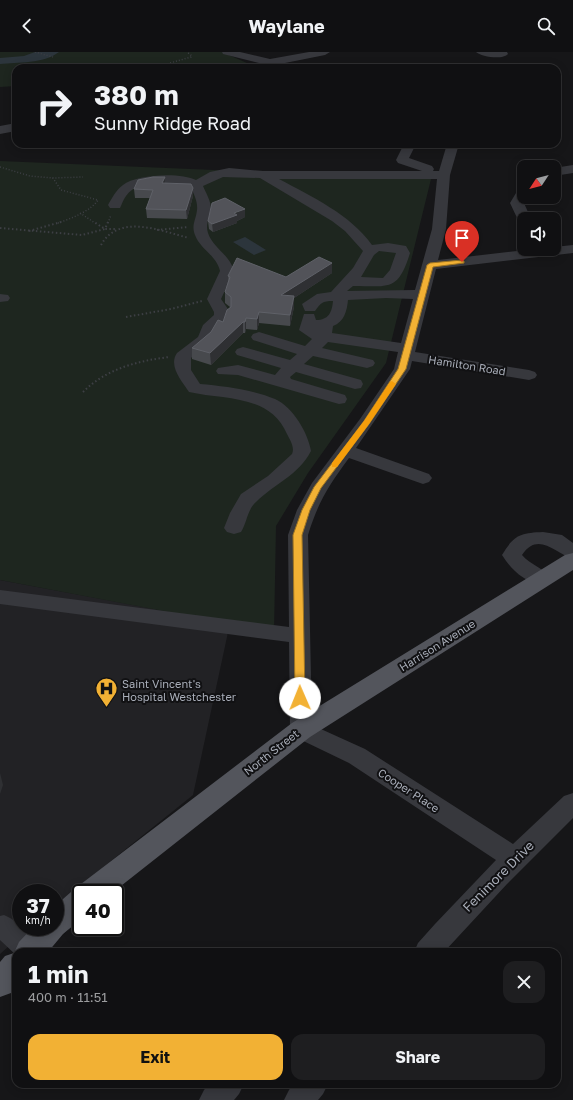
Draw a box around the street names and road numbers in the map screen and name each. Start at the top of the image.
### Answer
street label: Hamilton Road [427,352,507,378]
street label: Harrison Avenue [397,616,477,674]
street label: North Street [241,727,301,777]
street label: Cooper Place [376,765,442,815]
street label: Fenimore Drive [459,837,537,915]

